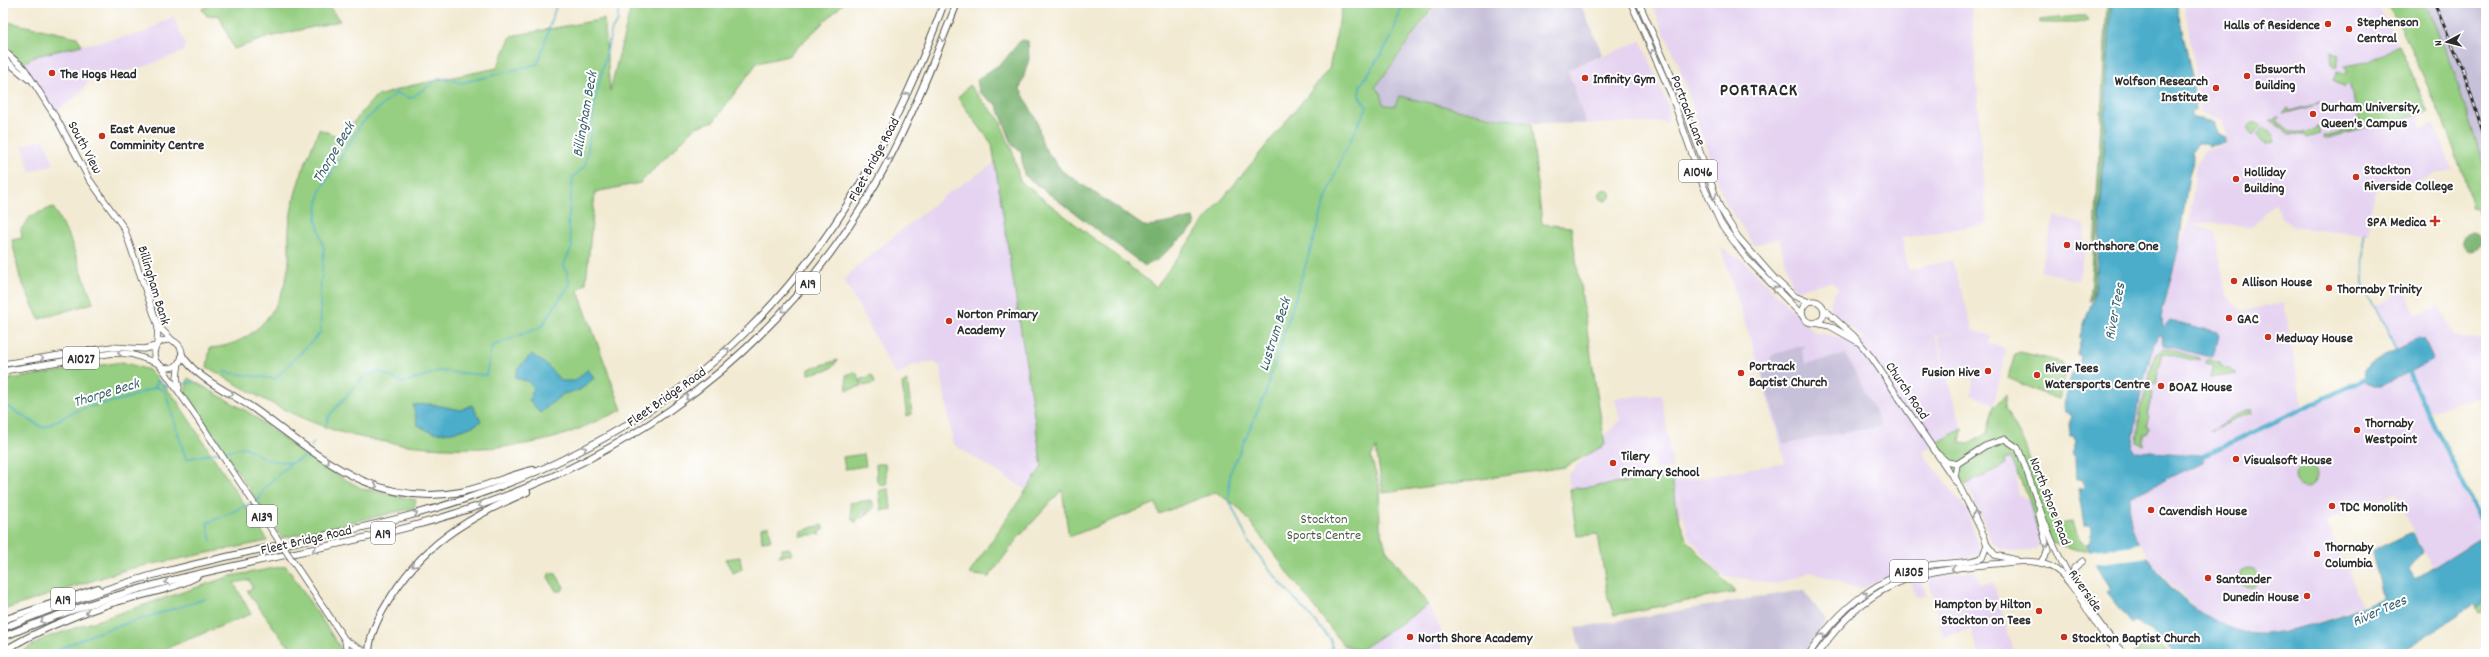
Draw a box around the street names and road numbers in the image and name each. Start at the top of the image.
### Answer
street label: Portrack Lane [1665,72,1710,149]
street label: Fleet Bridge Road [844,114,905,206]
street label: South View [62,118,107,178]
road number: A1046 [1679,160,1717,182]
street label: Billingham Bank [132,243,175,328]
road number: A19 [796,272,820,294]
road number: A1027 [63,347,99,369]
street label: Church Road [1880,358,1933,424]
street label: Fleet Bridge Road [623,363,711,432]
street label: North Shore Road [2023,455,2075,549]
road number: A139 [247,505,277,527]
street label: Fleet Bridge Road [259,521,354,561]
road number: A19 [371,522,395,544]
road number: A1305 [1890,560,1928,582]
street label: Riverside [2062,566,2106,616]
road number: A19 [51,588,75,610]

